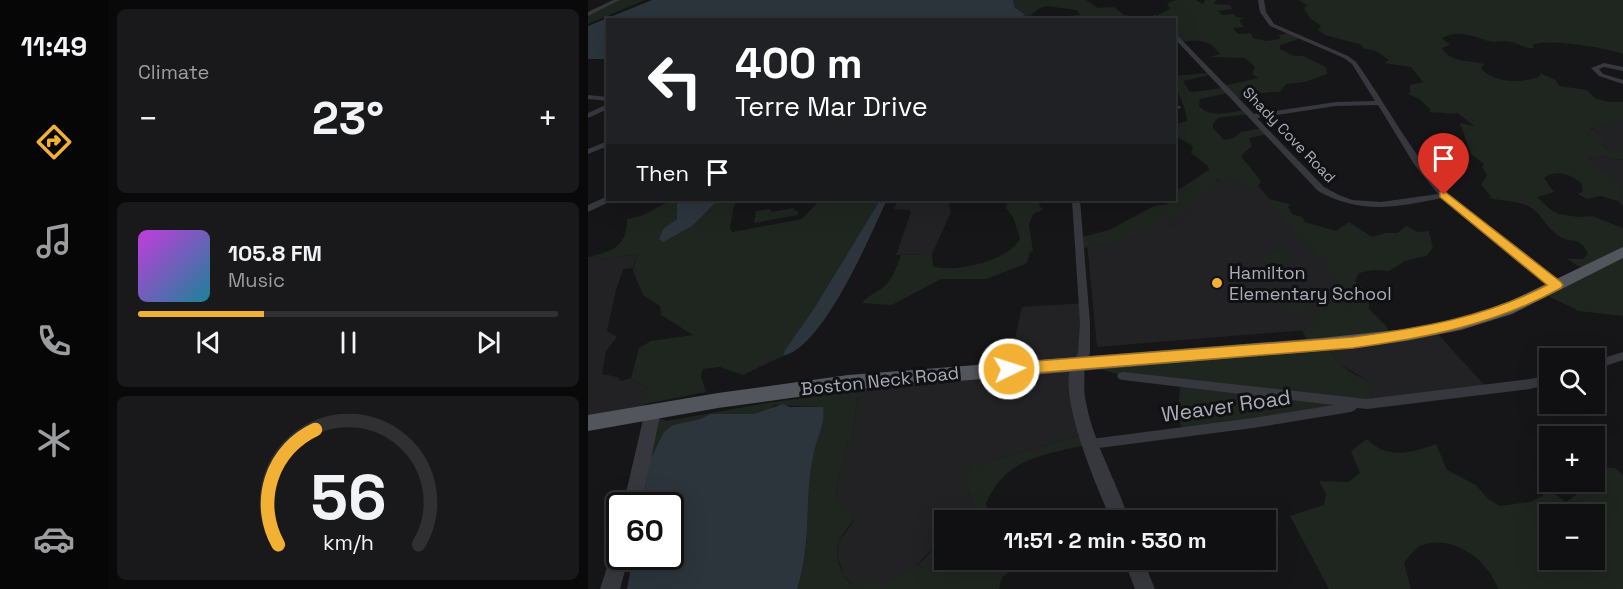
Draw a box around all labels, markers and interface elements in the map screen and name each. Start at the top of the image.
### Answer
text: 11:49 [21,29,87,64]
text: 400 m [735,37,863,90]
icon: left [636,42,714,120]
text: Climate [138,59,209,85]
street label: Shady Cove Road [1239,83,1340,186]
text: Terre Mar Drive [735,89,928,124]
text: 23° [312,90,384,147]
text: − [138,98,158,140]
text: + [538,98,558,140]
icon: directions [33,121,75,163]
pin [1418,133,1469,195]
icon: arrive [1427,142,1460,175]
icon: arrive [701,156,734,189]
text: Then [636,159,689,187]
icon: music [33,220,75,262]
text: 105.8 FM [228,239,322,267]
place label: Hamilton Elementary School [1229,261,1392,305]
text: Music [228,267,285,293]
marker: Hamilton Elementary School [1210,276,1224,290]
icon: phone [33,320,75,362]
icon: previous [192,326,225,359]
icon: pause [332,326,365,359]
icon: next [472,326,505,359]
position arrow [977,337,1041,401]
map controls [1539,348,1605,570]
button: search [1539,348,1605,414]
street label: Boston Neck Road [800,361,960,400]
street label: Weaver Road [1160,383,1292,428]
icon: climate [33,419,75,461]
button: + [1539,426,1605,492]
text: 56 [310,458,386,537]
speed limit sign: 60 [606,492,684,570]
button: − [1539,504,1605,570]
icon: car [33,518,75,560]
text: 11:51 · 2 min · 530 m [1003,526,1207,554]
text: km/h [322,529,374,556]

